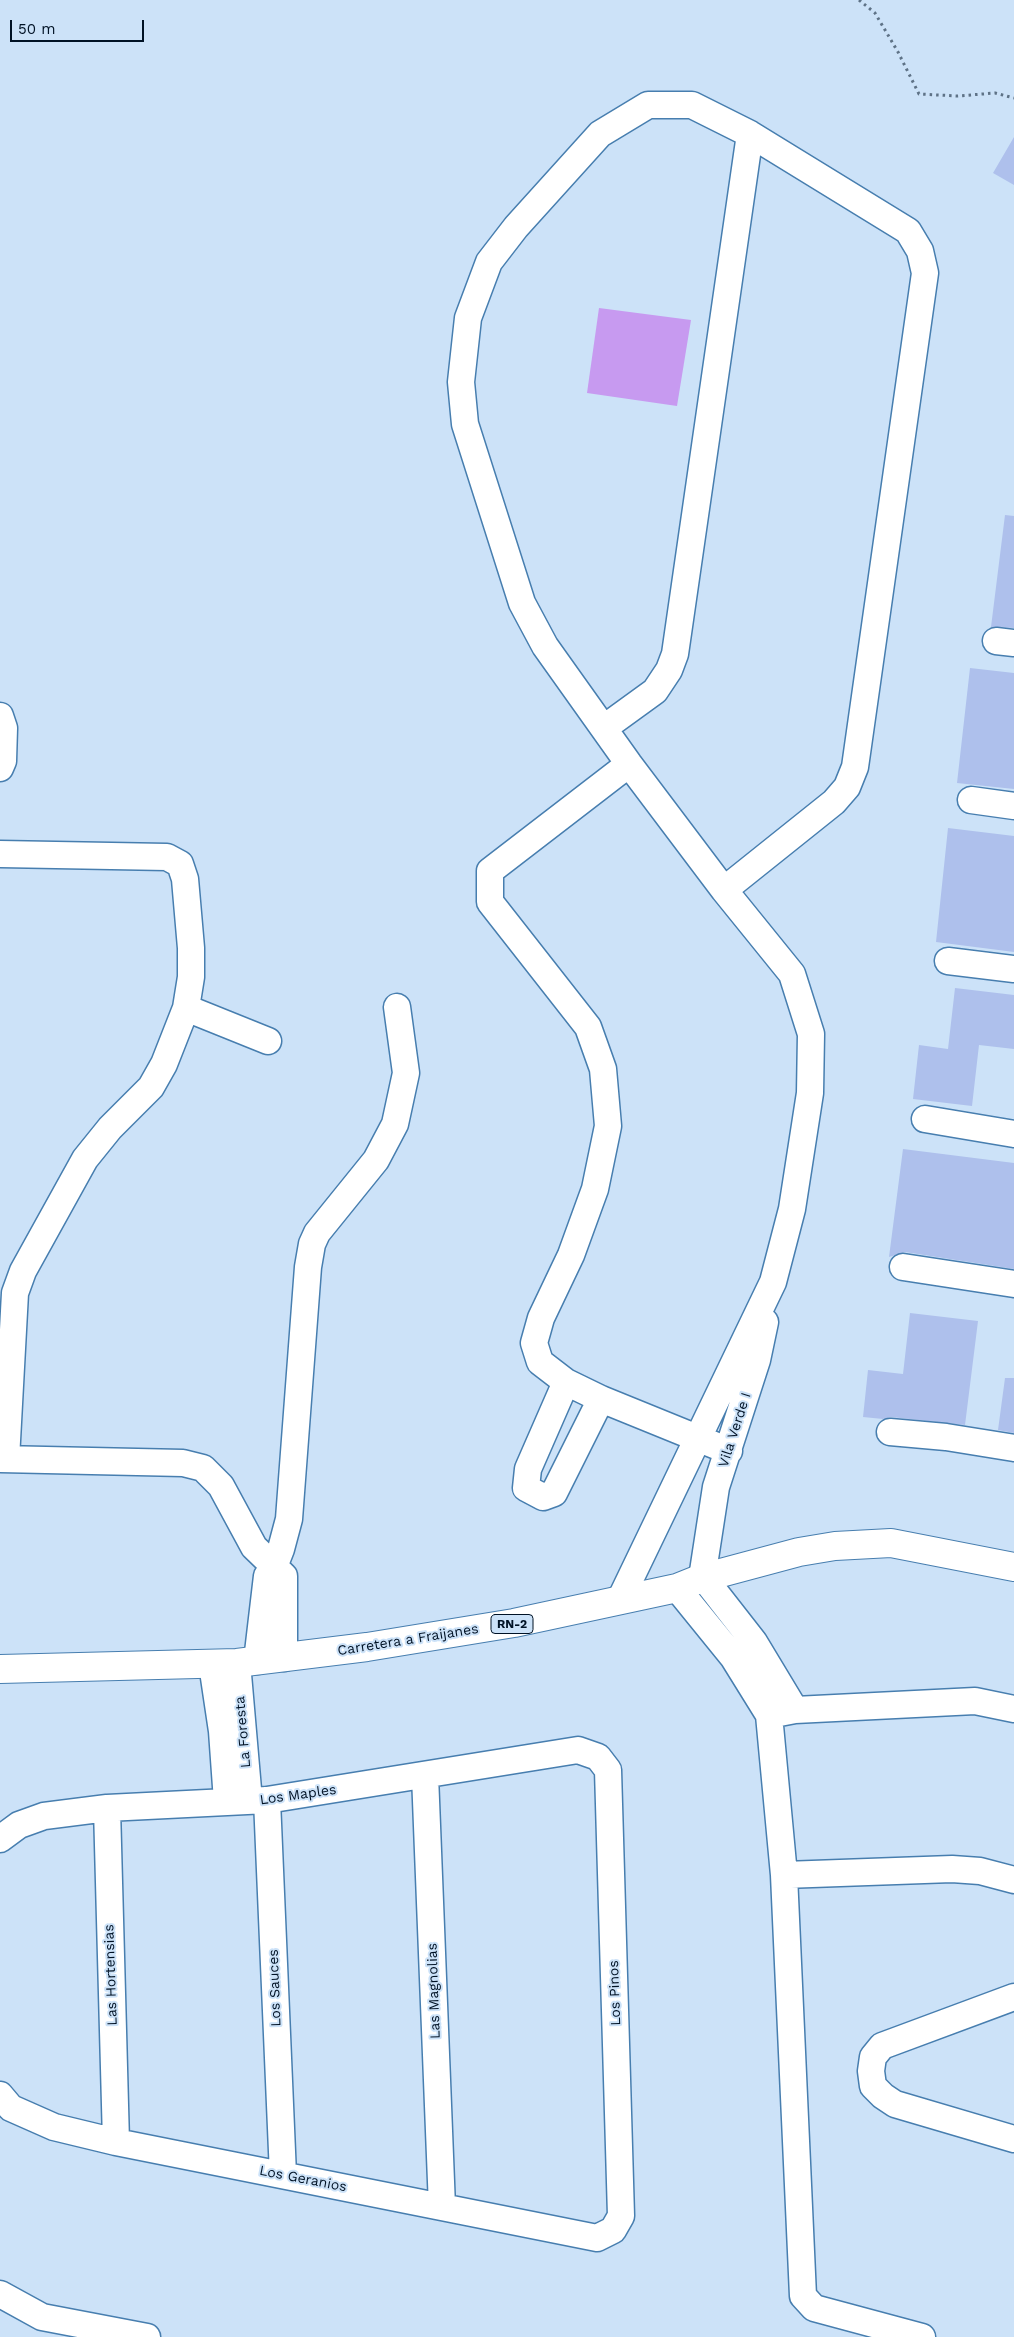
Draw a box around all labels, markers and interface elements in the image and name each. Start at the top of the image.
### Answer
scale bar [12,10,146,42]
text: 50 m [18,20,55,38]
street label: Vila Verde I [715,1391,755,1469]
road number: RN-2 [491,1615,533,1634]
street label: Carretera a Fraijanes [336,1621,480,1659]
street label: La Foresta [231,1695,255,1769]
street label: Los Maples [259,1781,337,1809]
street label: Las Hortensias [101,1924,121,2026]
street label: Las Magnolias [424,1943,444,2039]
street label: Los Sauces [265,1949,285,2027]
street label: Los Pinos [605,1960,625,2026]
street label: Los Geranios [258,2162,348,2196]

